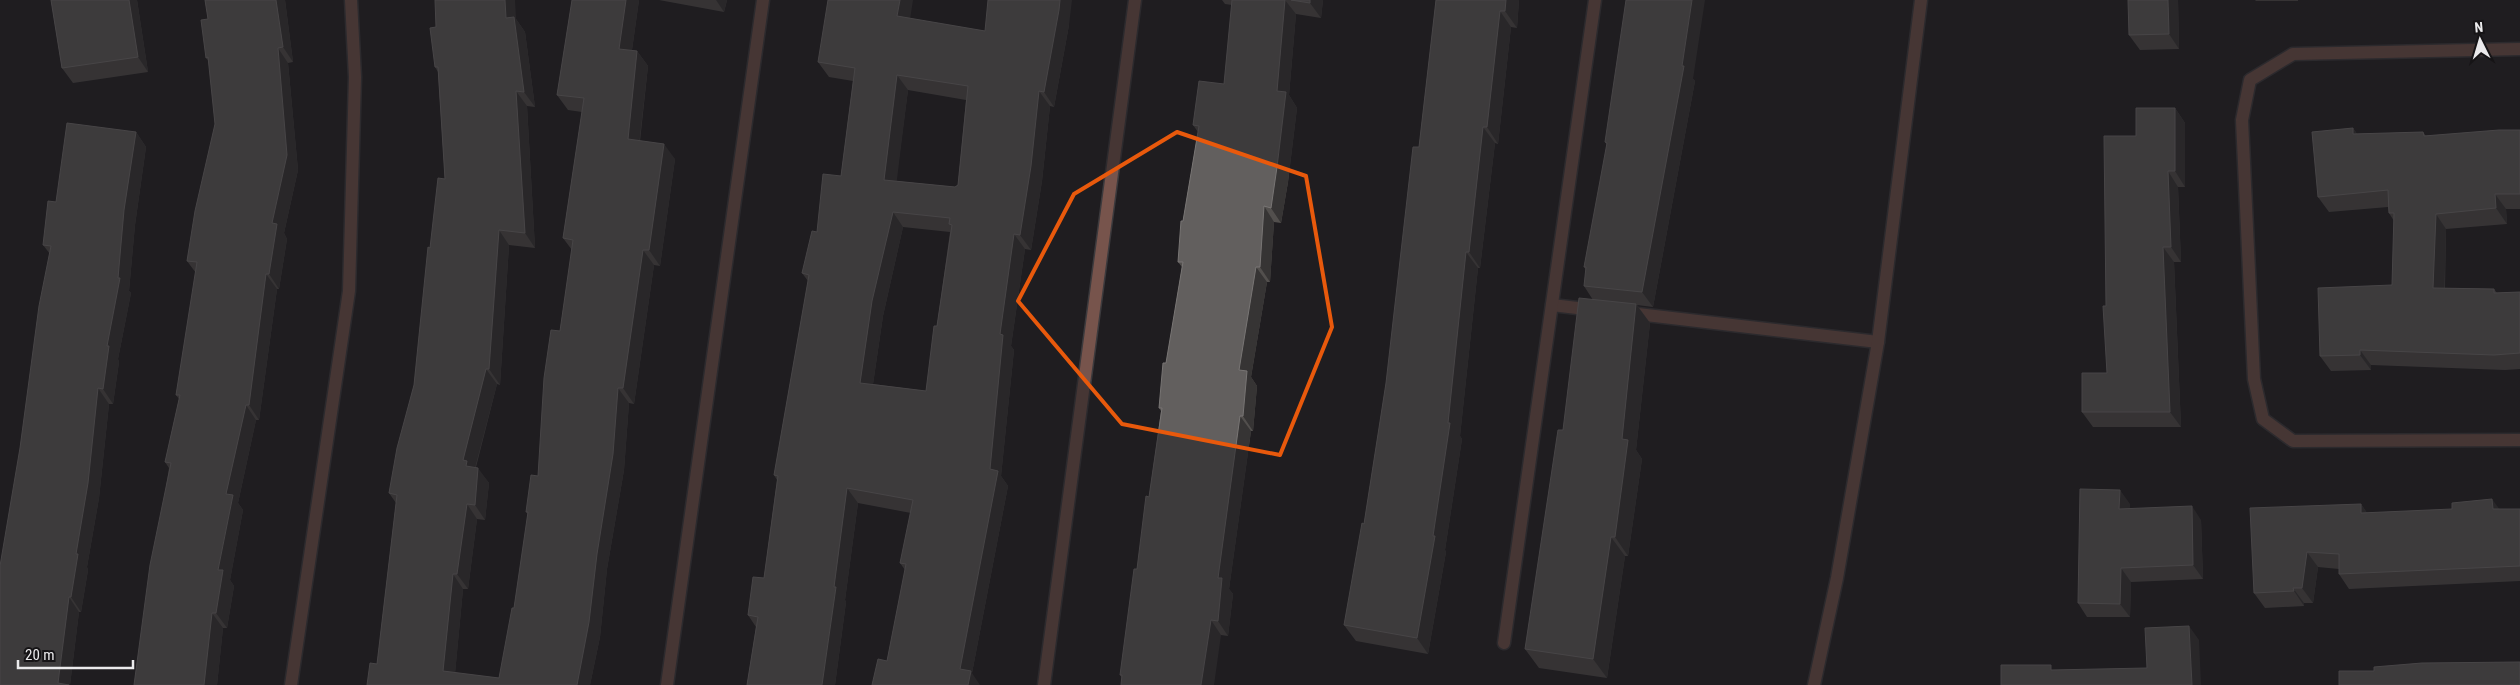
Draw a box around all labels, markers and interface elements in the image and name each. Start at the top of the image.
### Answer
north arrow [2455,15,2505,65]
text: N [2474,19,2484,35]
scale bar [18,638,132,670]
text: 20 m [25,646,55,664]

